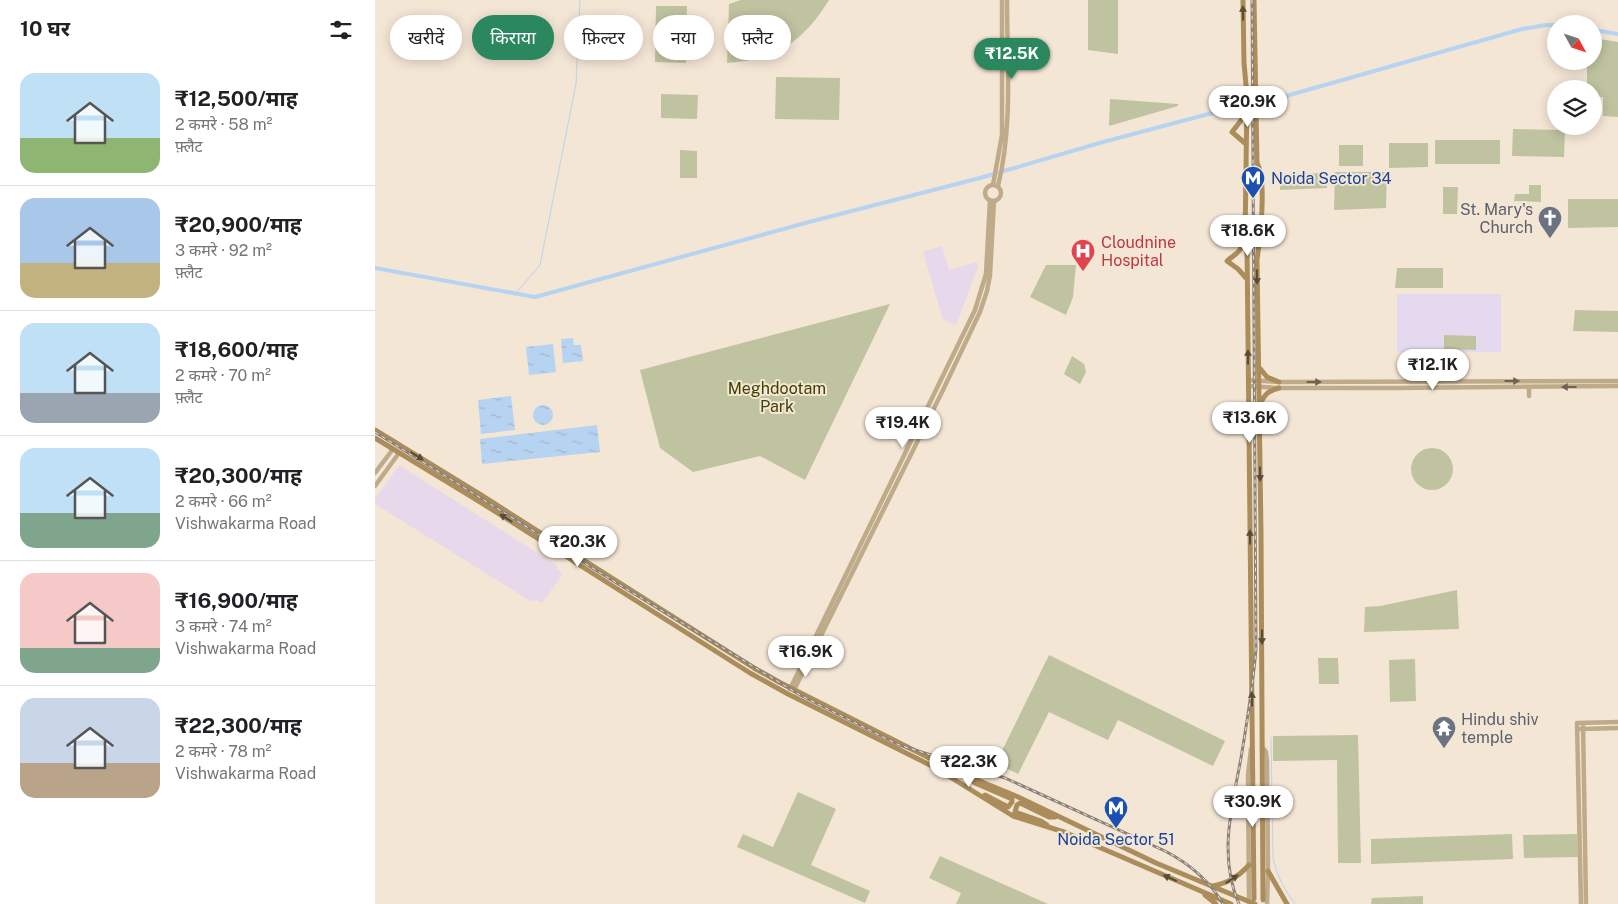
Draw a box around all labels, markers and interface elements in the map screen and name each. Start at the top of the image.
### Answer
one-way arrow [1239,5,1247,21]
chip: खरीदें [390,15,462,60]
chip: किराया [472,15,554,60]
chip: फ़िल्टर [564,15,643,60]
chip: नया [653,15,714,60]
chip: फ़्लैट [724,15,791,60]
north arrow [1547,15,1603,70]
map controls [1547,15,1602,135]
text: 10 घर [20,16,70,41]
icon: filters [327,16,355,44]
pin: ₹12.5K [971,38,1053,80]
text: ₹12.5K [985,44,1039,63]
button: layers [1547,80,1602,135]
text: ₹12,500/माह [175,86,298,111]
pin: ₹20.9K [1207,86,1289,128]
text: ₹20.9K [1219,92,1277,111]
icon: home [60,93,120,153]
text: 2 कमरे · 58 m² [175,115,272,134]
text: फ़्लैट [175,137,203,156]
metro station icon: Noida Sector 34 [1240,165,1266,199]
place label: Noida Sector 34 [1271,169,1392,188]
place label: St. Mary's Church [1460,200,1533,237]
church icon: St. Mary's Church [1537,205,1563,239]
text: ₹20,900/माह [175,212,302,237]
pin: ₹18.6K [1207,214,1289,257]
icon: home [60,218,120,278]
text: ₹18.6K [1221,221,1275,240]
place label: Cloudnine Hospital [1101,233,1176,270]
hospital icon: Cloudnine Hospital [1070,238,1096,272]
text: 3 कमरे · 92 m² [175,241,272,260]
text: फ़्लैट [175,263,203,282]
one-way arrow [1253,269,1261,285]
text: ₹18,600/माह [175,337,298,362]
icon: home [60,343,120,403]
pin: ₹12.1K [1392,348,1474,391]
one-way arrow [1244,349,1252,365]
text: ₹12.1K [1408,355,1458,374]
text: 2 कमरे · 70 m² [175,366,271,385]
one-way arrow [1504,377,1520,385]
one-way arrow [1306,378,1322,386]
park label: Meghdootam Park [728,379,826,416]
one-way arrow [1561,383,1577,391]
text: फ़्लैट [175,388,203,407]
pin: ₹13.6K [1209,402,1291,444]
pin: ₹19.4K [862,406,944,449]
text: ₹13.6K [1223,408,1277,427]
text: ₹19.4K [876,413,930,432]
one-way arrow [410,451,423,460]
text: ₹20,300/माह [175,463,302,488]
one-way arrow [1256,467,1264,483]
icon: home [60,468,120,528]
text: 2 कमरे · 66 m² [175,492,272,511]
text: Vishwakarma Road [175,514,316,533]
one-way arrow [499,514,512,523]
pin: ₹20.3K [537,526,619,568]
one-way arrow [1246,529,1254,545]
text: ₹20.3K [549,532,607,551]
text: ₹16,900/माह [175,588,298,613]
icon: home [60,593,120,653]
text: 3 कमरे · 74 m² [175,617,272,636]
one-way arrow [1258,629,1266,645]
pin: ₹16.9K [765,636,847,678]
text: Vishwakarma Road [175,639,316,658]
text: ₹16.9K [779,642,833,661]
one-way arrow [1248,691,1256,707]
place label: Hindu shiv temple [1461,710,1539,747]
text: ₹22,300/माह [175,713,302,738]
temple icon: Hindu shiv temple [1431,715,1457,749]
icon: home [60,718,120,778]
text: 2 कमरे · 78 m² [175,742,271,761]
pin: ₹22.3K [928,746,1010,788]
text: ₹22.3K [940,752,998,771]
text: Vishwakarma Road [175,764,316,783]
pin: ₹30.9K [1212,786,1294,828]
text: ₹30.9K [1224,792,1282,811]
metro station icon: Noida Sector 51 [1103,795,1129,829]
place label: Noida Sector 51 [1057,830,1175,849]
one-way arrow [1163,873,1177,881]
one-way arrow [1225,874,1239,884]

